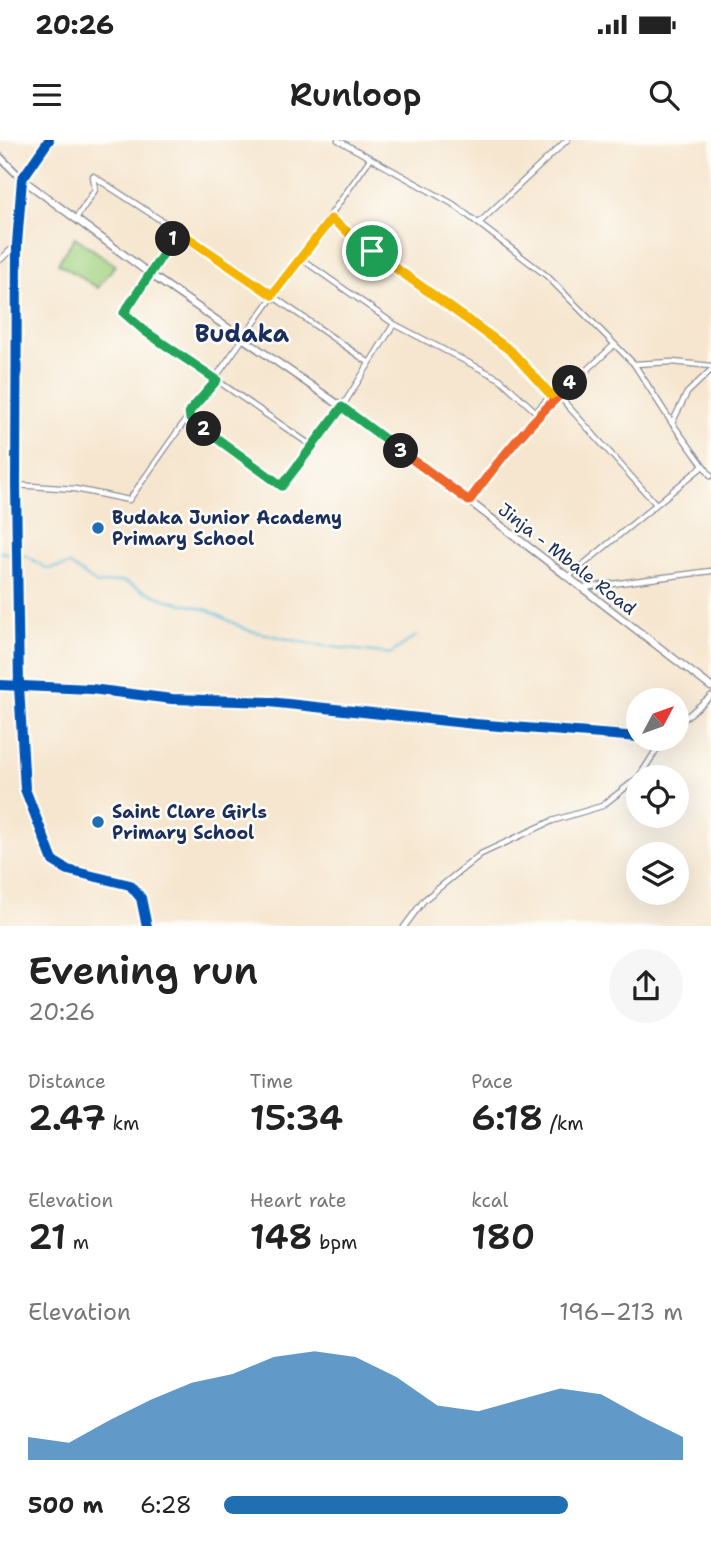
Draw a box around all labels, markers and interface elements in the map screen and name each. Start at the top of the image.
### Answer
text: 20:26 [35,7,114,42]
text: Runloop [290,73,421,116]
icon: menu [28,76,66,114]
icon: search [645,76,683,114]
pin [342,221,402,281]
pin: 1 [156,222,190,256]
text: 1 [168,226,177,251]
icon: arrive [353,232,391,270]
district label: Budaka [195,318,290,350]
pin: 4 [552,366,588,400]
text: 4 [563,370,576,395]
pin: 2 [186,412,222,446]
text: 2 [197,416,210,441]
pin: 3 [384,434,418,468]
text: 3 [394,438,407,463]
street label: Jinja - Mbale Road [493,498,641,620]
place label: Budaka Junior Academy Primary School [112,506,342,551]
marker: Budaka Junior Academy Primary School [90,520,106,536]
north arrow [626,688,690,751]
map controls [626,688,689,905]
button: locate [626,765,689,828]
place label: Saint Clare Girls Primary School [112,800,267,845]
marker: Saint Clare Girls Primary School [90,814,106,830]
button: layers [626,842,689,905]
text: Evening run [28,945,258,996]
button: share [609,949,683,1023]
text: 20:26 [28,997,95,1027]
text: Distance [28,1069,106,1094]
text: Time [250,1069,293,1094]
text: Pace [471,1069,513,1094]
text: 2.47 [28,1094,106,1141]
text: 15:34 [250,1094,343,1141]
text: 6:18 [471,1094,543,1141]
text: km [106,1111,139,1136]
text: /km [543,1111,584,1136]
text: Elevation [28,1188,113,1213]
text: Heart rate [250,1188,346,1213]
text: kcal [471,1188,508,1213]
text: 21 [28,1213,66,1260]
text: 148 [250,1213,313,1260]
text: 180 [471,1213,535,1260]
text: m [66,1230,89,1255]
text: bpm [313,1230,357,1255]
text: Elevation [28,1297,131,1327]
text: 196–213 m [559,1297,683,1327]
text: 500 m [28,1490,103,1520]
text: 6:28 [140,1490,192,1520]

